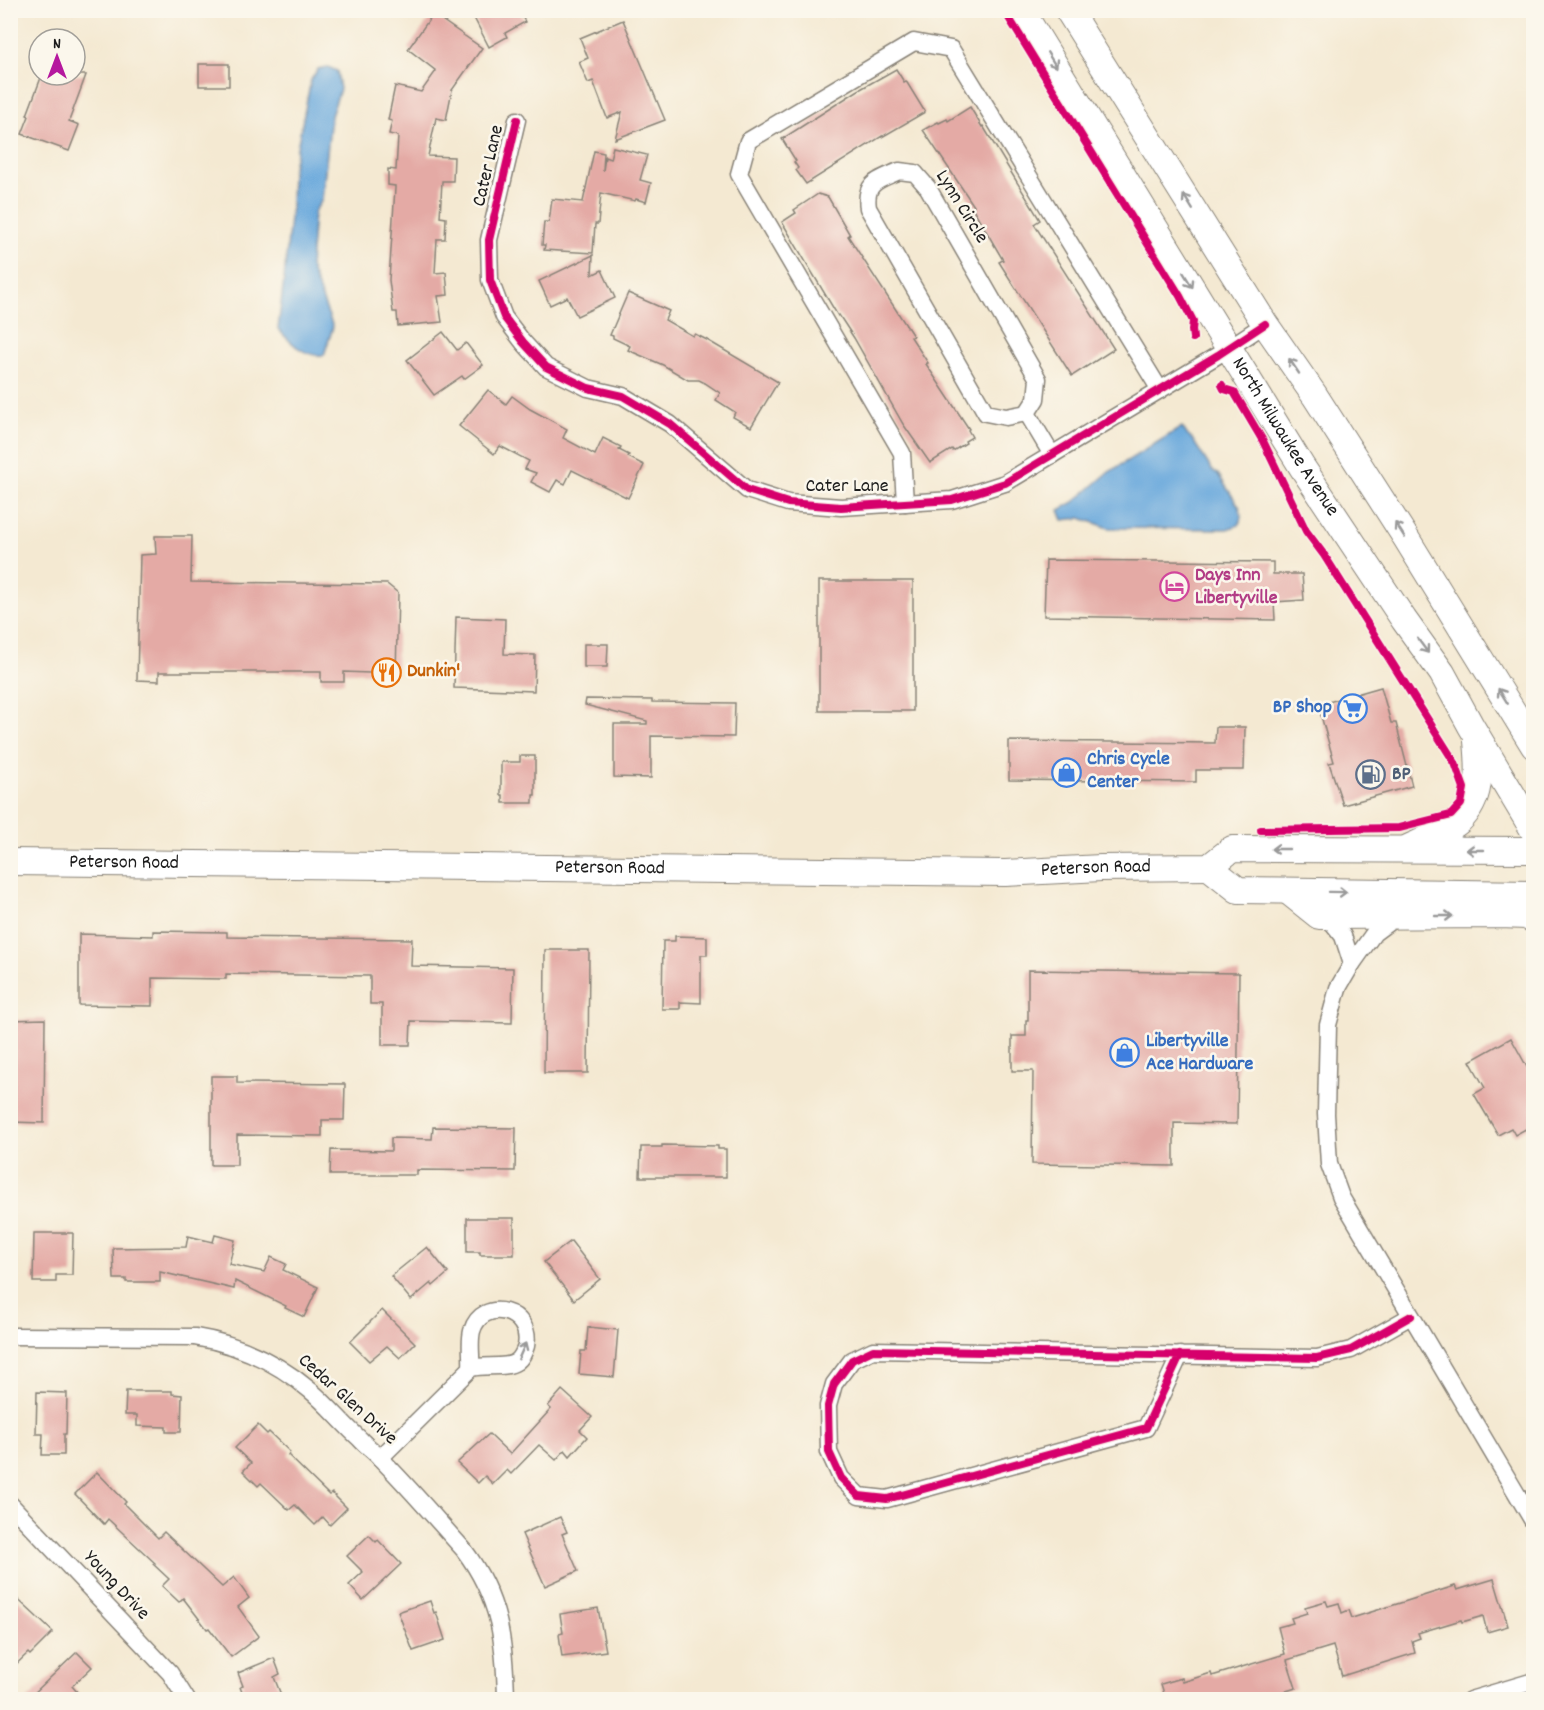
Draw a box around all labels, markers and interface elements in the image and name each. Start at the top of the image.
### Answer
north arrow [27,27,87,87]
text: N [53,33,61,56]
one-way arrow [1046,51,1058,68]
street label: Cater Lane [466,122,512,210]
street label: Lynn Circle [927,165,995,249]
one-way arrow [1182,194,1195,211]
one-way arrow [1181,271,1194,288]
street label: North Milwaukee Avenue [1224,352,1346,523]
one-way arrow [1288,359,1300,375]
street label: Cater Lane [805,473,889,501]
one-way arrow [1394,522,1406,539]
place label: Days Inn Libertyville [1195,562,1278,613]
hotel icon: Days Inn Libertyville [1158,571,1190,603]
one-way arrow [1417,638,1429,654]
restaurant icon: Dunkin' [370,656,402,688]
place label: Dunkin' [407,658,460,686]
one-way arrow [1496,688,1508,705]
supermarket icon: BP Shop [1337,692,1369,724]
place label: BP Shop [1273,694,1332,722]
place label: Chris Cycle Center [1087,746,1170,797]
shop icon: Chris Cycle Center [1050,756,1082,788]
fuel station icon: BP [1355,759,1387,791]
place label: BP [1392,761,1411,789]
one-way arrow [1271,843,1291,855]
one-way arrow [1466,844,1486,856]
street label: Peterson Road [69,849,179,878]
street label: Peterson Road [555,854,665,883]
street label: Peterson Road [1040,854,1151,885]
one-way arrow [1328,886,1348,898]
one-way arrow [1433,910,1453,922]
place label: Libertyville Ace Hardware [1146,1028,1253,1079]
shop icon: Libertyville Ace Hardware [1109,1037,1141,1069]
one-way arrow [517,1342,528,1360]
street label: Cedar Glen Drive [291,1348,403,1453]
street label: Young Drive [76,1545,156,1627]

